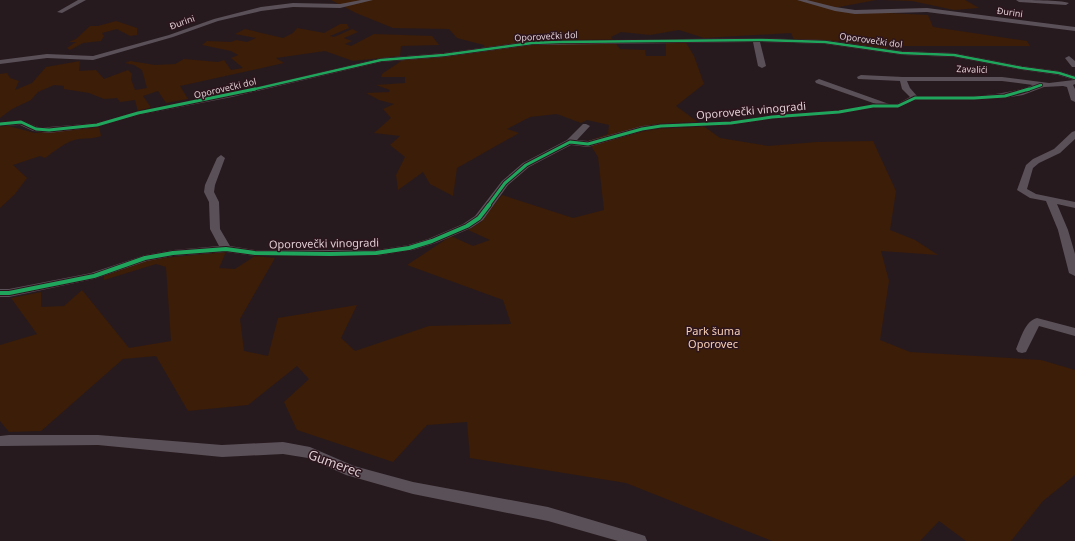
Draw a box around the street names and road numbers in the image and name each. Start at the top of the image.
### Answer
street label: Đurini [996,4,1024,20]
street label: Đurini [168,11,196,33]
street label: Oporovečki dol [514,28,578,44]
street label: Oporovečki dol [839,29,903,51]
street label: Zavalići [956,62,988,76]
street label: Oporovečki dol [193,75,257,101]
street label: Oporovečki vinogradi [695,98,807,122]
street label: Oporovečki vinogradi [269,235,379,251]
street label: Gumerec [306,445,364,481]

